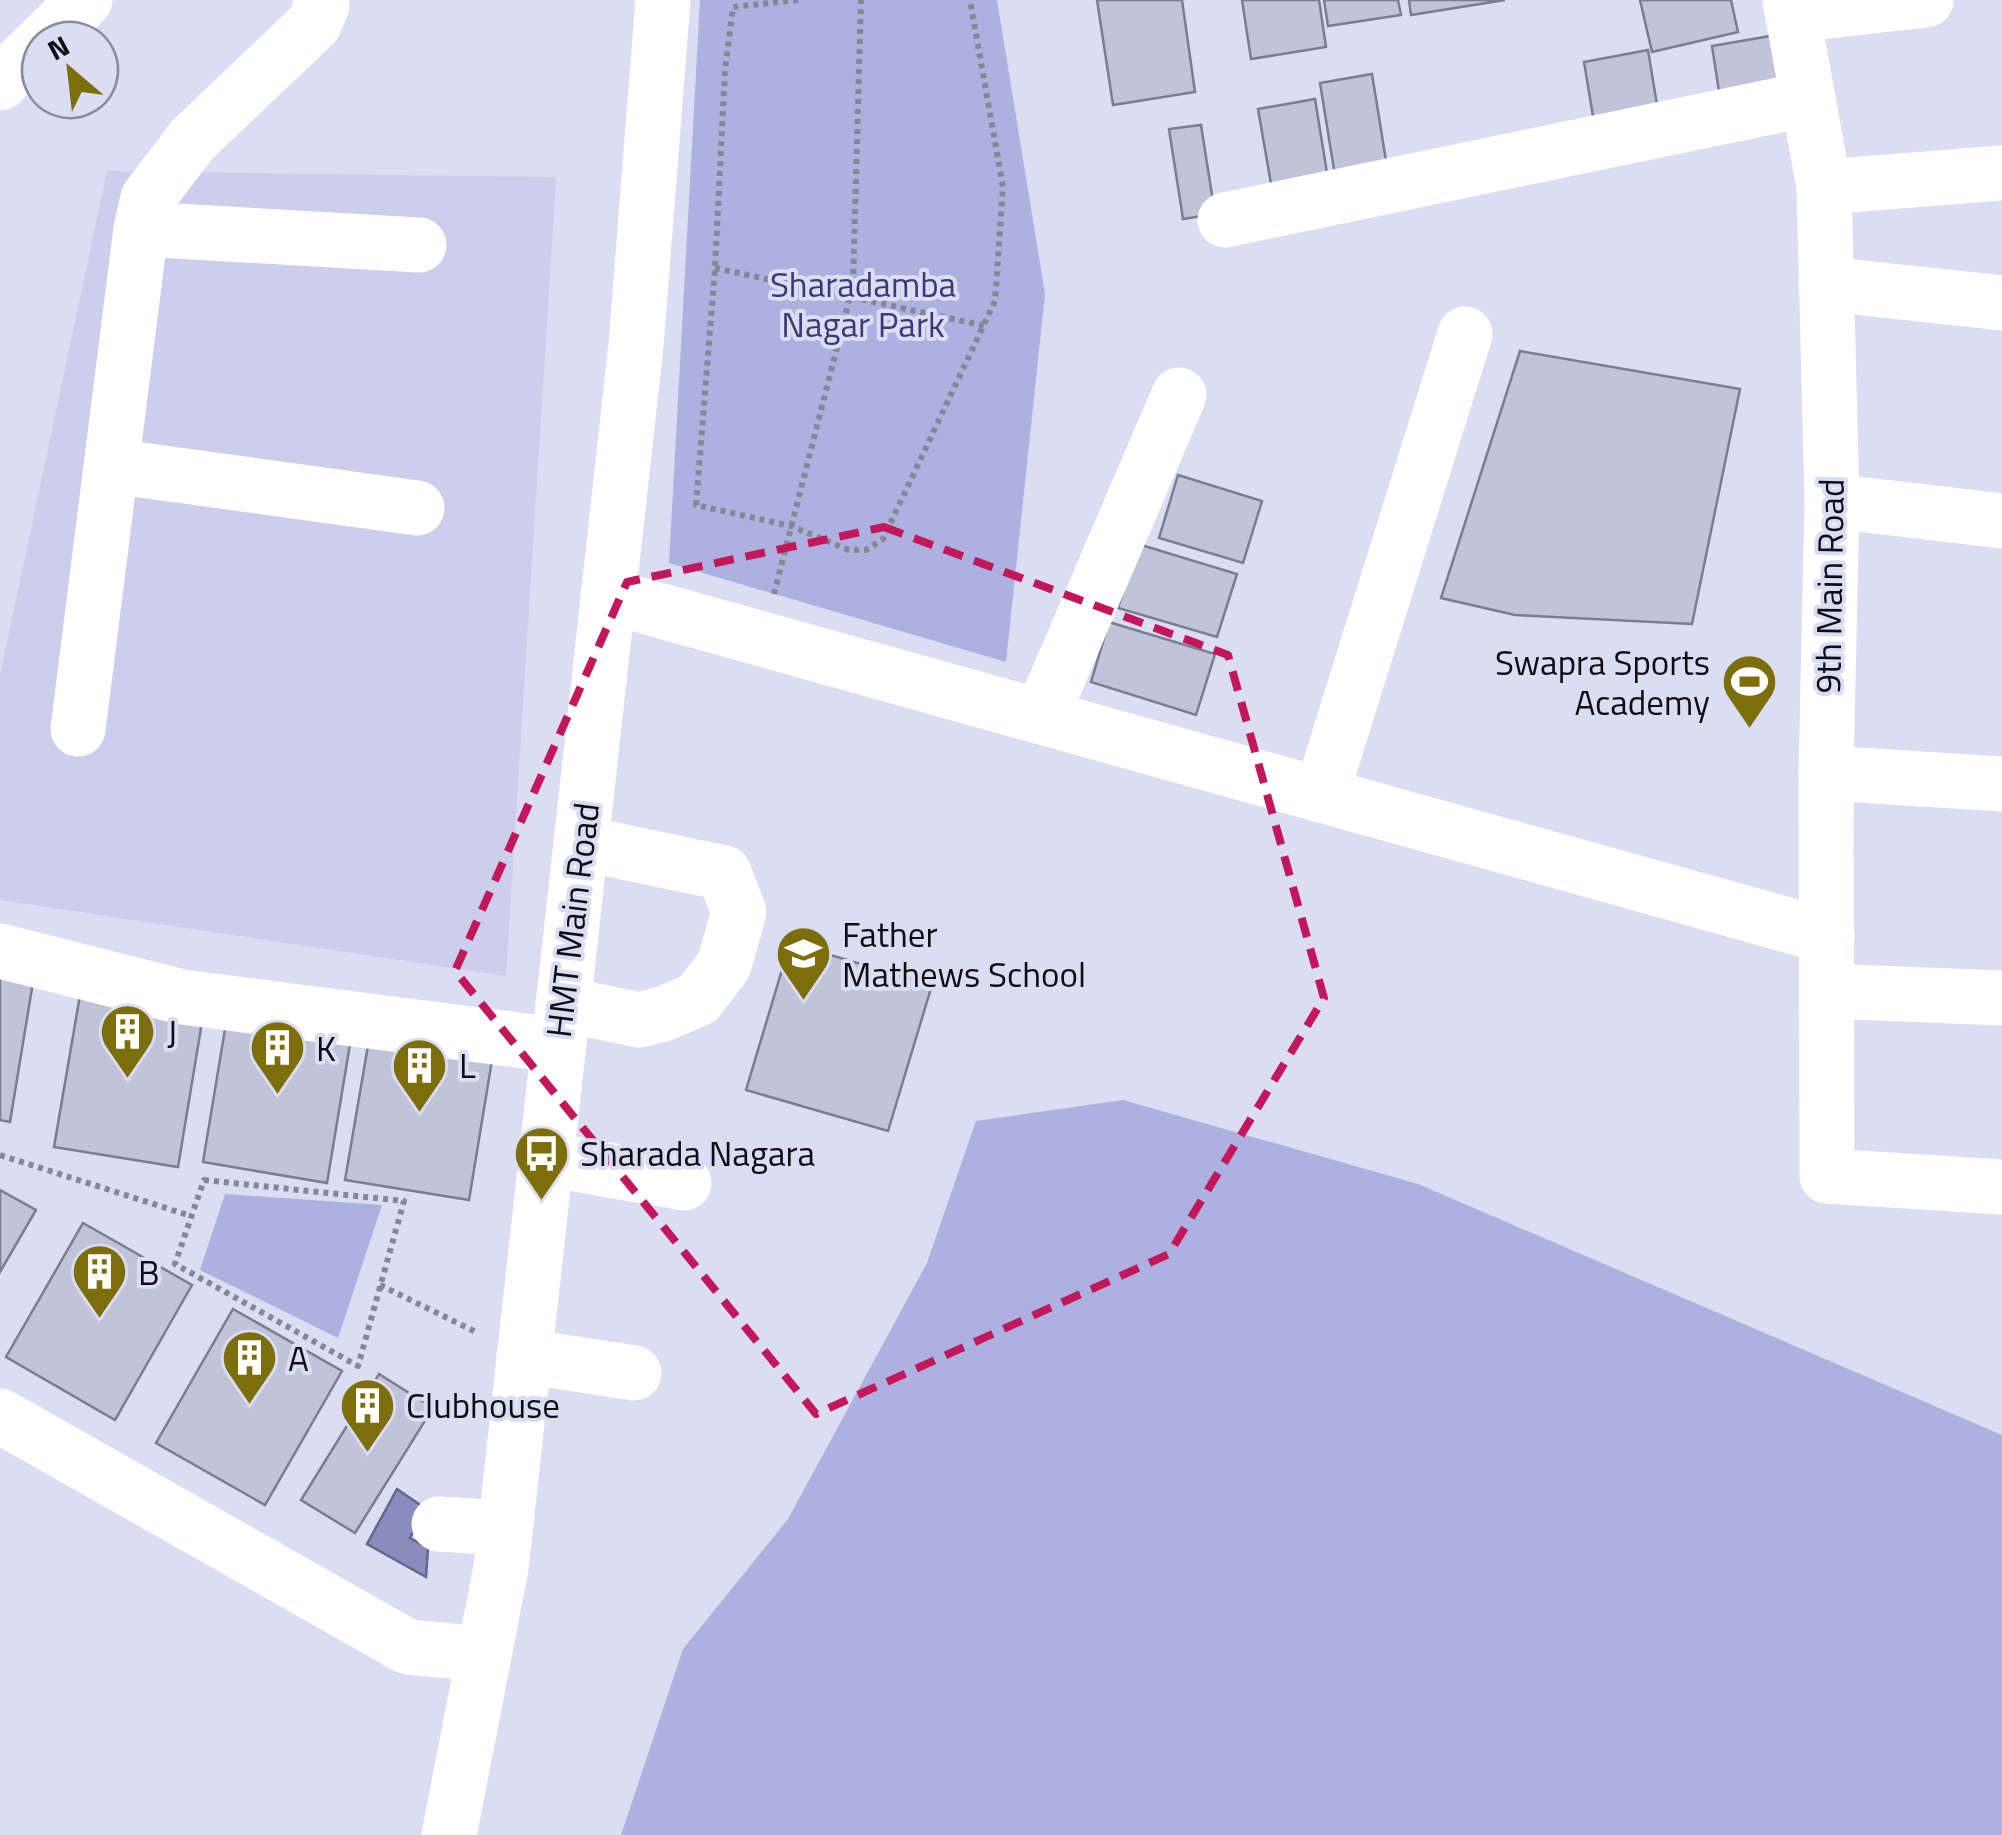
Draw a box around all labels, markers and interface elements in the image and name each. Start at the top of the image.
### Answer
north arrow [20,20,120,120]
text: N [39,24,77,71]
park label: Sharadamba Nagar Park [770,257,956,351]
street label: 9th Main Road [1800,478,1858,694]
place label: Swapra Sports Academy [1495,635,1710,729]
sports icon: Swapra Sports Academy [1719,652,1779,731]
street label: HMT Main Road [531,800,613,1040]
place label: Father Mathews School [842,907,1086,1001]
school or university icon: Father Mathews School [773,924,833,1003]
building icon: J [98,1002,158,1081]
place label: J [167,1005,177,1059]
building icon: K [247,1018,307,1097]
place label: K [316,1021,336,1075]
building icon: L [390,1035,450,1114]
place label: L [459,1038,476,1092]
bus stop icon: Sharada Nagara [511,1123,571,1202]
place label: Sharada Nagara [580,1126,815,1180]
building icon: B [69,1242,129,1321]
place label: B [138,1245,160,1299]
building icon: A [219,1328,279,1407]
place label: A [288,1331,309,1385]
building icon: Clubhouse [337,1375,397,1454]
place label: Clubhouse [406,1378,560,1432]

